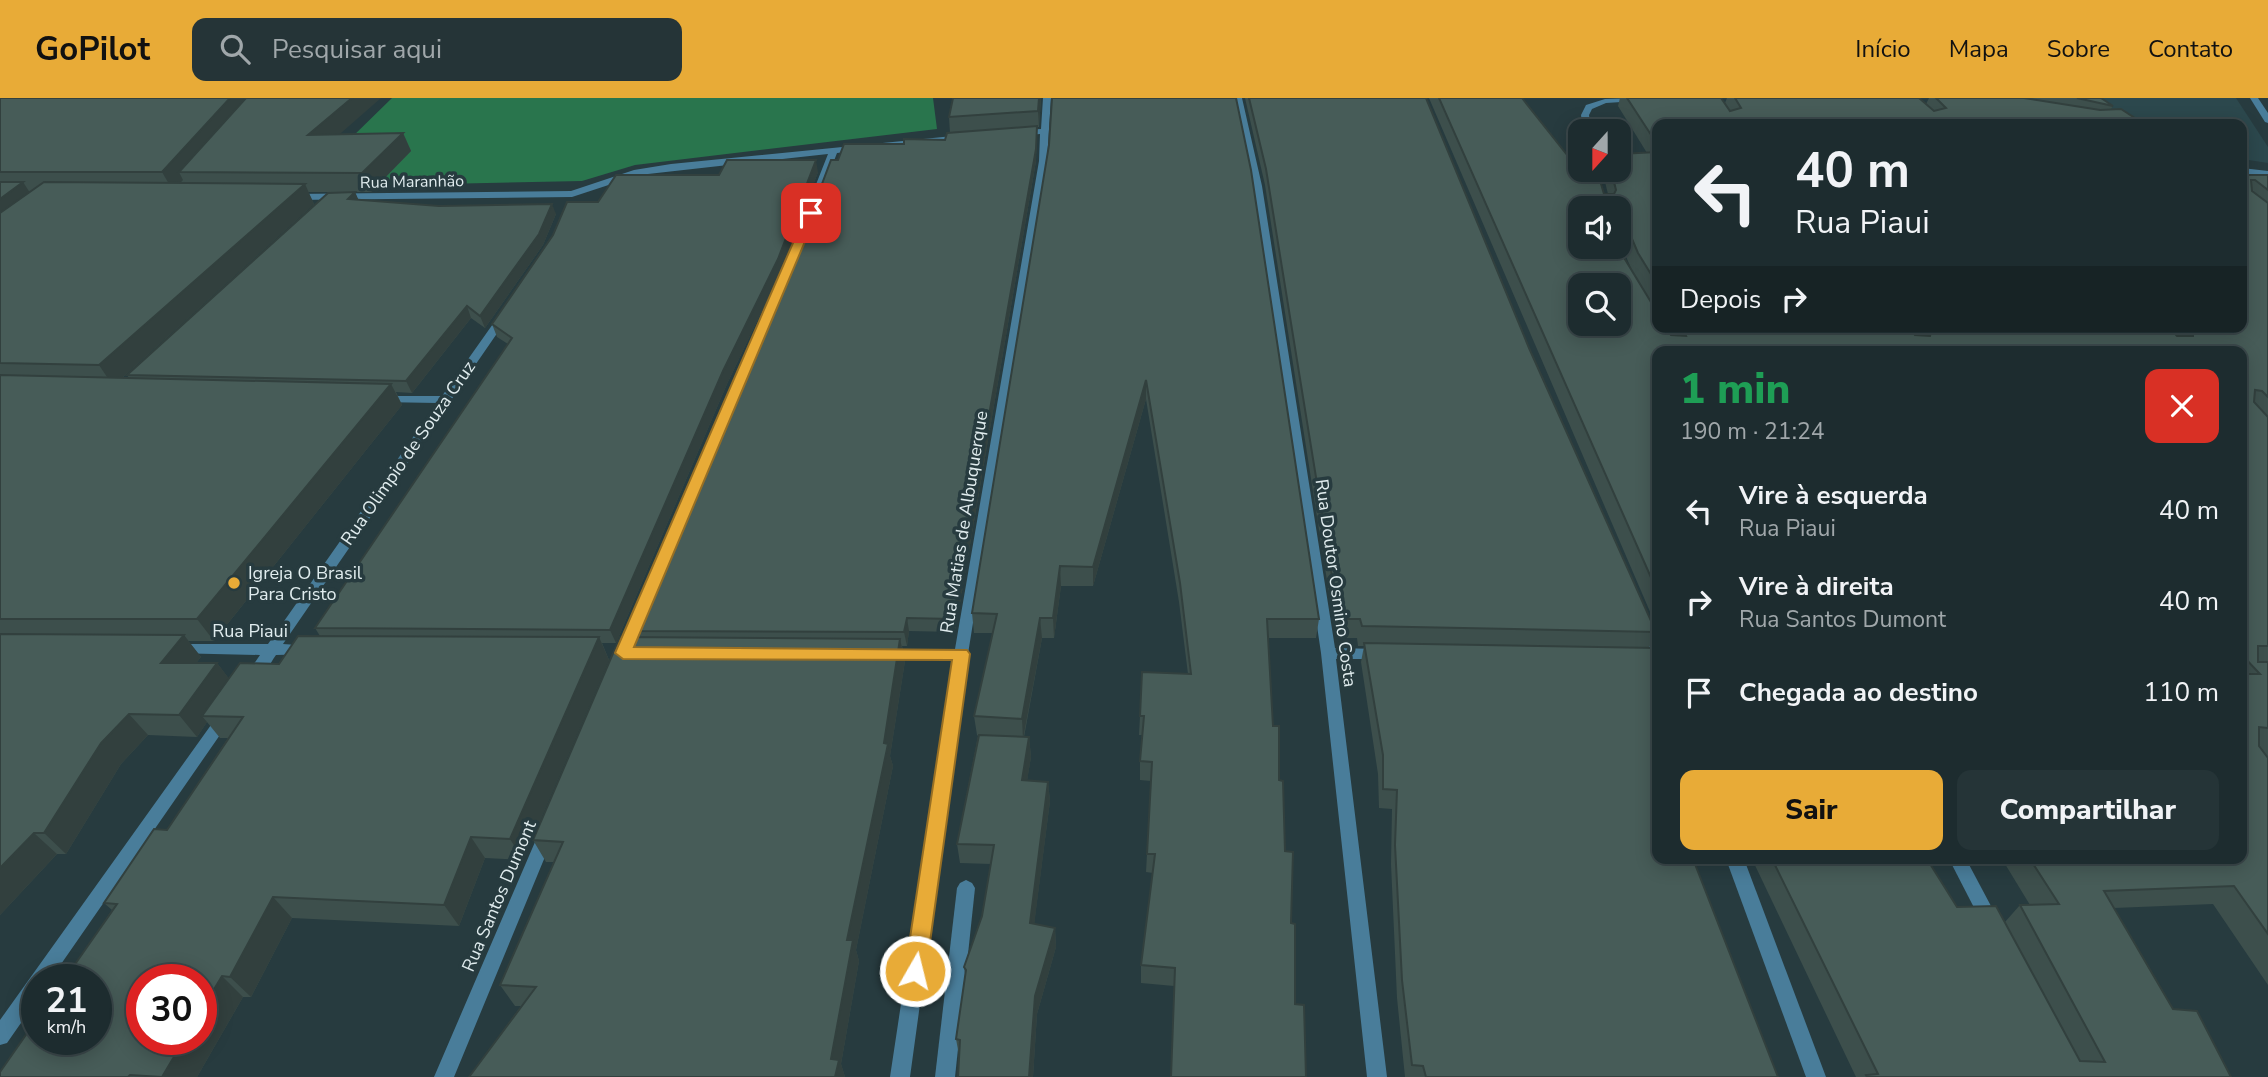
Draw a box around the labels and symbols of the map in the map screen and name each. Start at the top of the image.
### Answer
north arrow [1568,119,1631,182]
street label: Rua Maranhão [360,170,464,194]
pin [781,183,841,243]
street label: Rua Olimpio de Souza Cruz [335,356,481,550]
street label: Rua Matias de Albuquerque [935,409,993,635]
street label: Rua Doutor Osmino Costa [1310,477,1362,689]
place label: Igreja O Brasil Para Cristo [248,561,363,606]
marker: Igreja O Brasil Para Cristo [226,575,242,591]
street label: Rua Piaui [212,619,288,643]
street label: Rua Santos Dumont [456,816,542,975]
position arrow [878,934,952,1008]
speed limit sign: 30 [126,964,217,1055]

